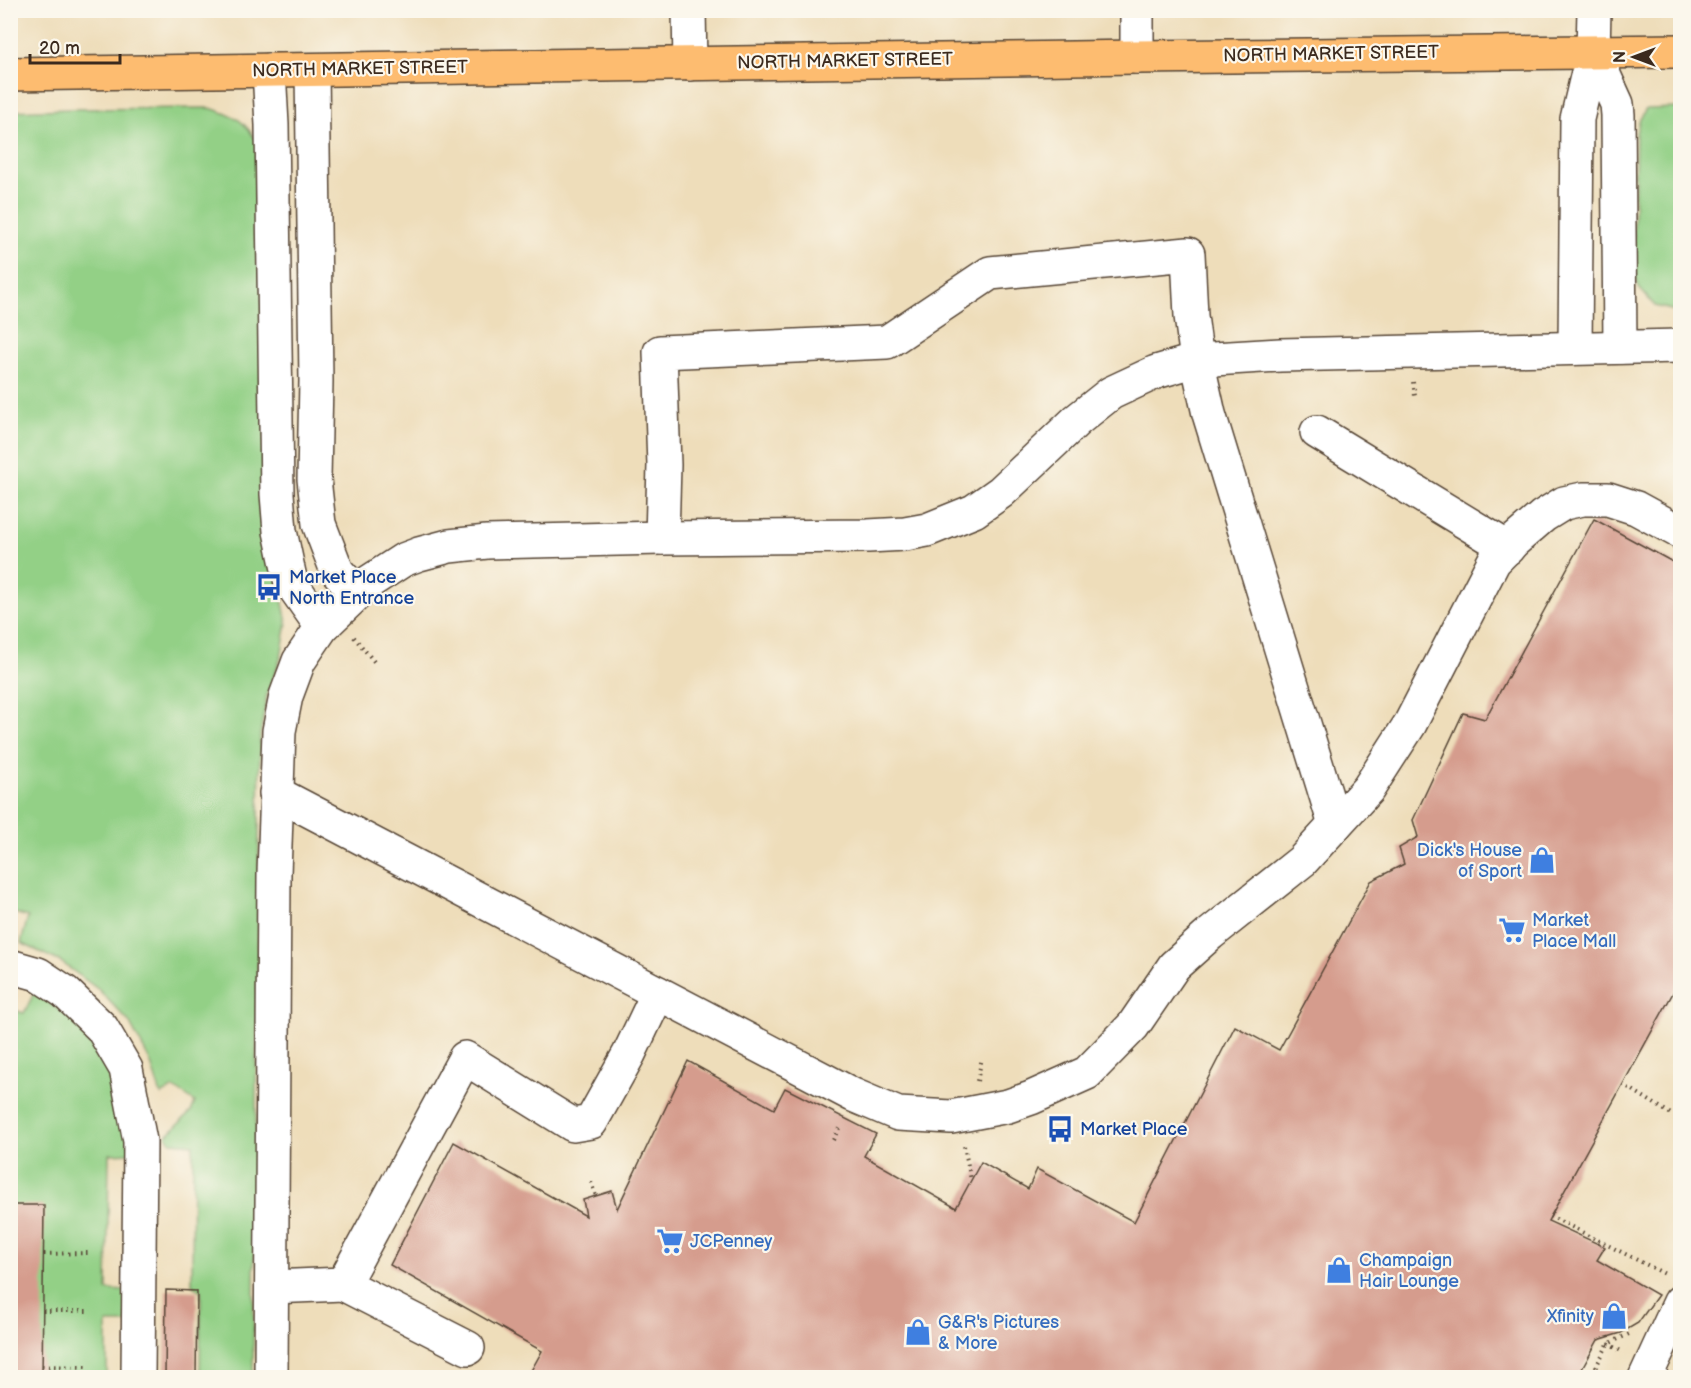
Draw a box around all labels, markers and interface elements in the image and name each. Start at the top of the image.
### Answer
scale bar [30,27,120,65]
north arrow [1604,27,1664,87]
text: 20 m [39,38,80,59]
street label: NORTH MARKET STREET [1223,42,1439,66]
street label: NORTH MARKET STREET [737,49,953,73]
text: N [1611,51,1630,63]
street label: NORTH MARKET STREET [252,57,468,81]
place label: Market Place North Entrance [289,567,414,609]
bus stop icon: Market Place North Entrance [254,572,284,602]
place label: Dick's House of Sport [1417,840,1522,882]
shop icon: Dick's House of Sport [1527,845,1557,875]
place label: Market Place Mall [1532,910,1616,952]
supermarket icon: Market Place Mall [1497,915,1527,945]
bus stop icon: Market Place [1045,1114,1075,1144]
place label: Market Place [1080,1119,1188,1140]
supermarket icon: JCPenney [655,1226,685,1256]
place label: JCPenney [690,1231,773,1252]
place label: Champaign Hair Lounge [1359,1250,1459,1292]
shop icon: Champaign Hair Lounge [1324,1255,1354,1285]
shop icon: Xfinity [1599,1301,1629,1331]
place label: Xfinity [1546,1306,1595,1327]
place label: G&R's Pictures & More [938,1312,1059,1354]
shop icon: G&R's Pictures & More [903,1317,933,1347]

